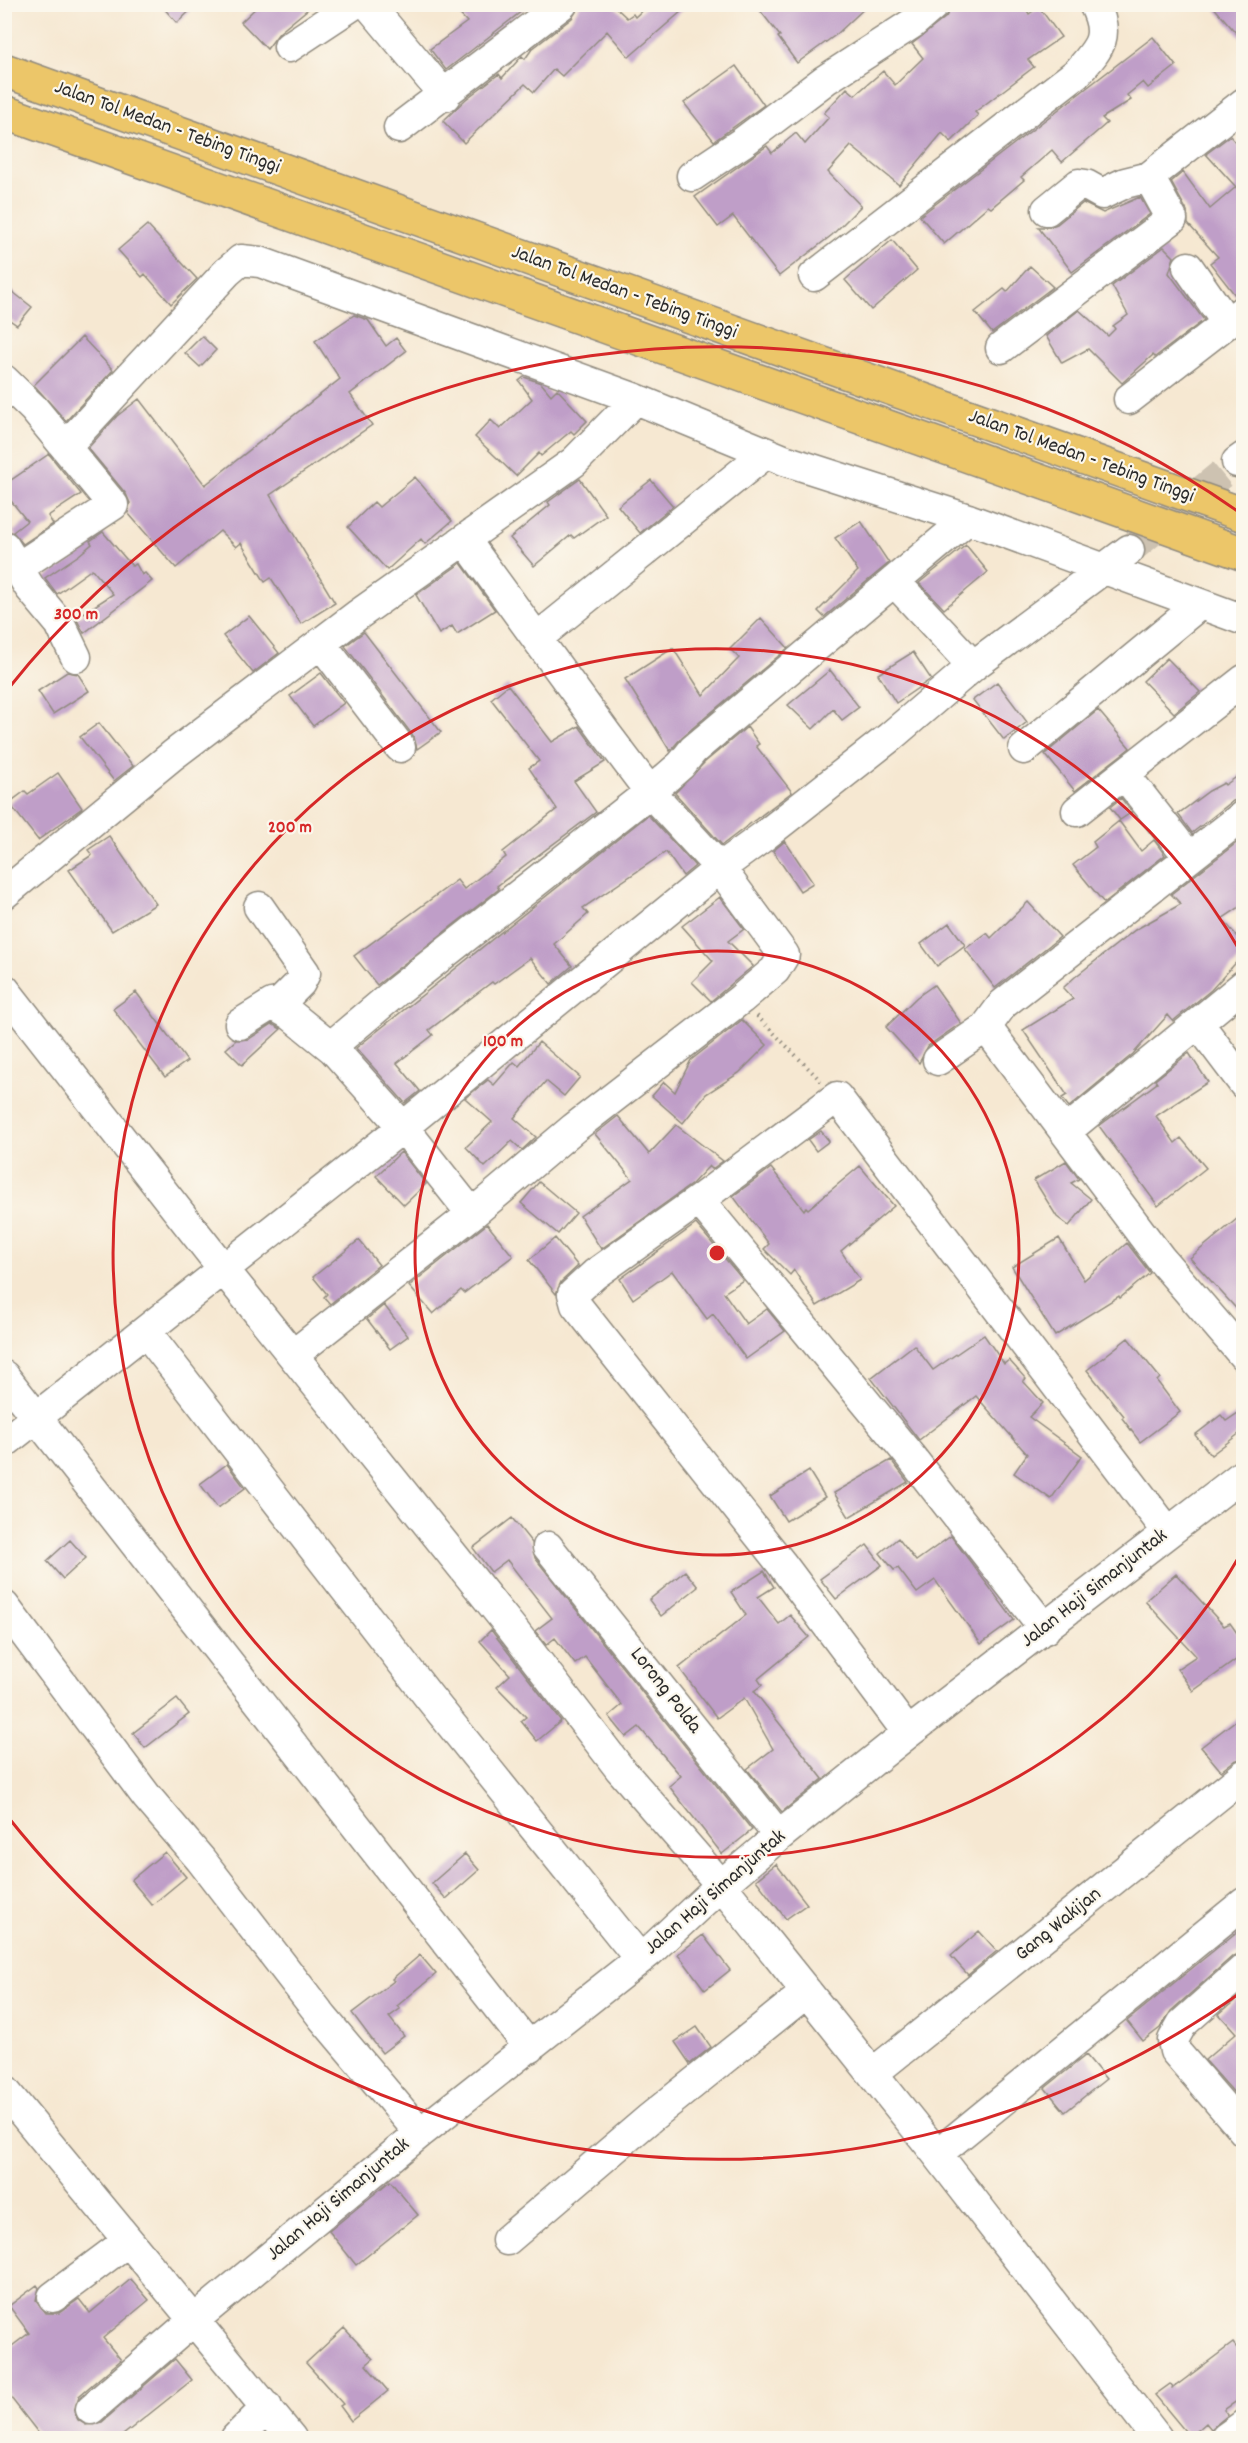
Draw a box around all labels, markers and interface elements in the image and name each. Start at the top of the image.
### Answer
street label: Jalan Tol Medan - Tebing Tinggi [50,73,284,183]
street label: Jalan Tol Medan - Tebing Tinggi [507,238,741,348]
street label: Jalan Tol Medan - Tebing Tinggi [964,402,1198,512]
text: 300 m [54,603,98,628]
text: 200 m [268,816,312,841]
text: 100 m [483,1030,523,1055]
centre of rings [707,1243,727,1263]
street label: Jalan Haji Simanjuntak [1015,1522,1175,1656]
street label: Lorong Polda [622,1641,709,1741]
street label: Jalan Haji Simanjuntak [639,1823,793,1963]
street label: Gang Wakijan [1009,1881,1109,1969]
street label: Jalan Haji Simanjuntak [261,2131,417,2269]

